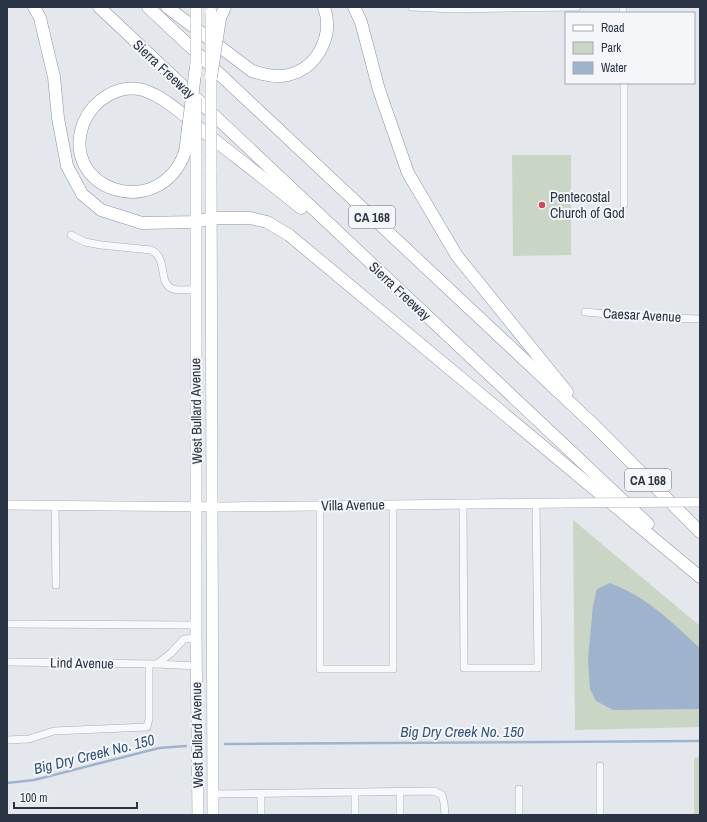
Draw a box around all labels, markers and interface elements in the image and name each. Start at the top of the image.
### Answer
legend [565,12,695,84]
text: Road [601,20,625,36]
street label: Sierra Freeway [129,36,199,103]
text: Park [601,40,621,56]
text: Water [601,60,628,76]
place label: Pentecostal Church of God [550,188,625,222]
marker: Pentecostal Church of God [537,200,547,210]
road number: CA 168 [349,206,395,228]
street label: Sierra Freeway [365,258,435,325]
street label: Caesar Avenue [602,304,682,326]
street label: West Bullard Avenue [186,358,206,464]
road number: CA 168 [625,469,671,491]
street label: Villa Avenue [321,495,385,515]
street label: Lind Avenue [50,653,114,673]
street label: West Bullard Avenue [187,682,207,788]
water label: Big Dry Creek No. 150 [400,721,524,742]
water label: Big Dry Creek No. 150 [31,729,157,779]
scale bar [14,784,137,810]
text: 100 m [20,790,47,806]

